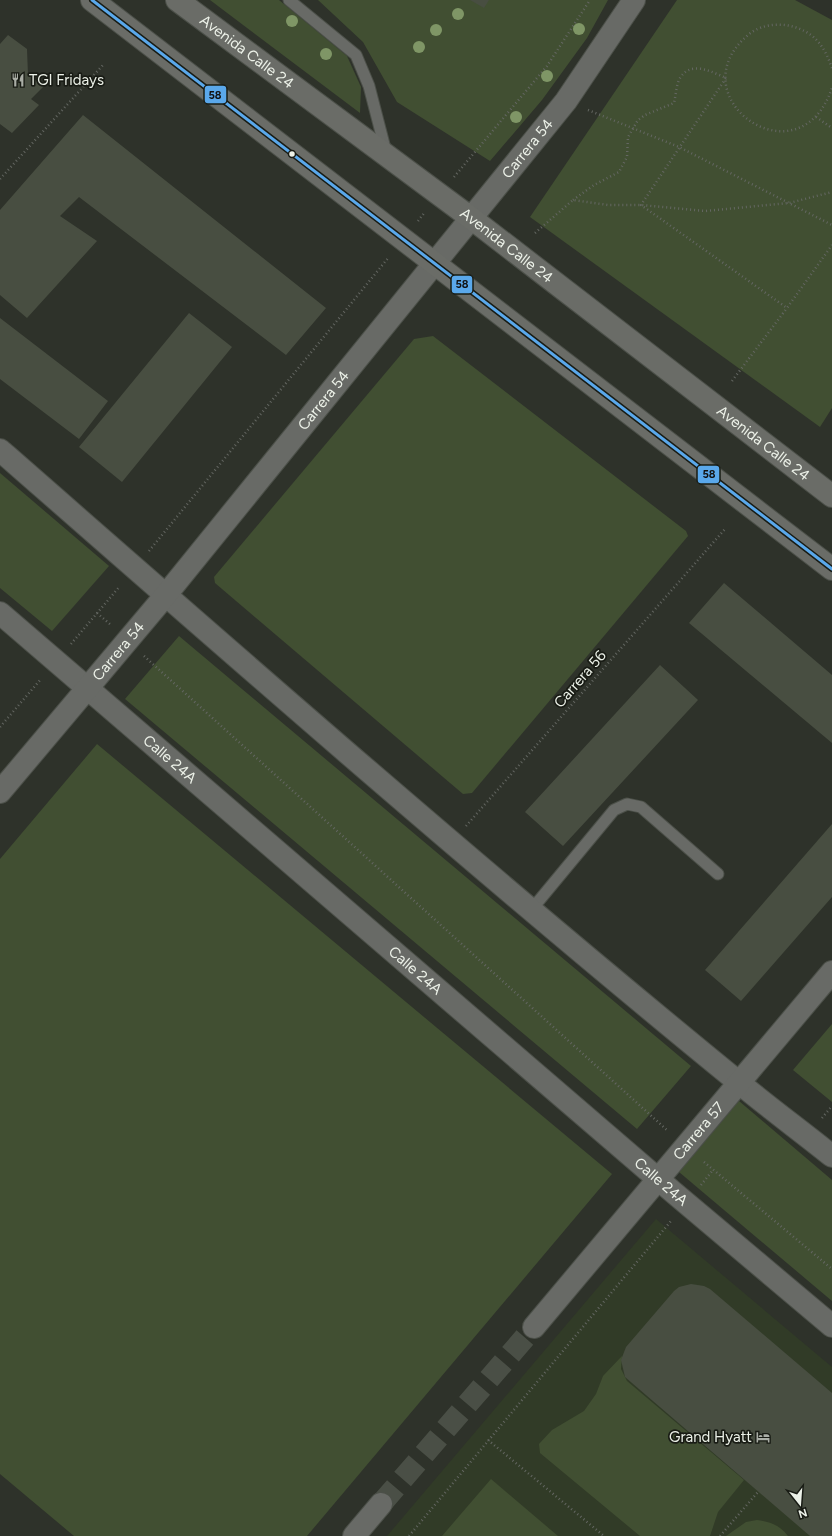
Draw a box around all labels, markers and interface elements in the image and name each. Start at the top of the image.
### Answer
street label: Avenida Calle 24 [196,11,297,93]
place label: TGI Fridays [29,71,104,89]
restaurant icon: TGI Fridays [10,72,26,88]
line badge: 58 [204,85,227,104]
text: 58 [208,89,222,102]
street label: Carrera 54 [498,115,557,182]
unlabelled marker [287,149,297,159]
street label: Avenida Calle 24 [457,204,557,287]
line badge: 58 [451,275,473,294]
text: 58 [455,278,469,291]
street label: Carrera 54 [294,367,353,434]
street label: Avenida Calle 24 [713,402,813,485]
line badge: 58 [697,465,720,484]
text: 58 [702,468,716,481]
street label: Carrera 54 [89,618,148,684]
street label: Carrera 56 [550,646,610,711]
street label: Calle 24A [139,731,200,787]
street label: Calle 24A [385,942,446,998]
street label: Carrera 57 [669,1098,728,1164]
street label: Calle 24A [631,1154,692,1210]
place label: Grand Hyatt [669,1428,752,1446]
hotel icon: Grand Hyatt [755,1429,771,1445]
north arrow [780,1484,820,1524]
text: N [797,1506,809,1521]

